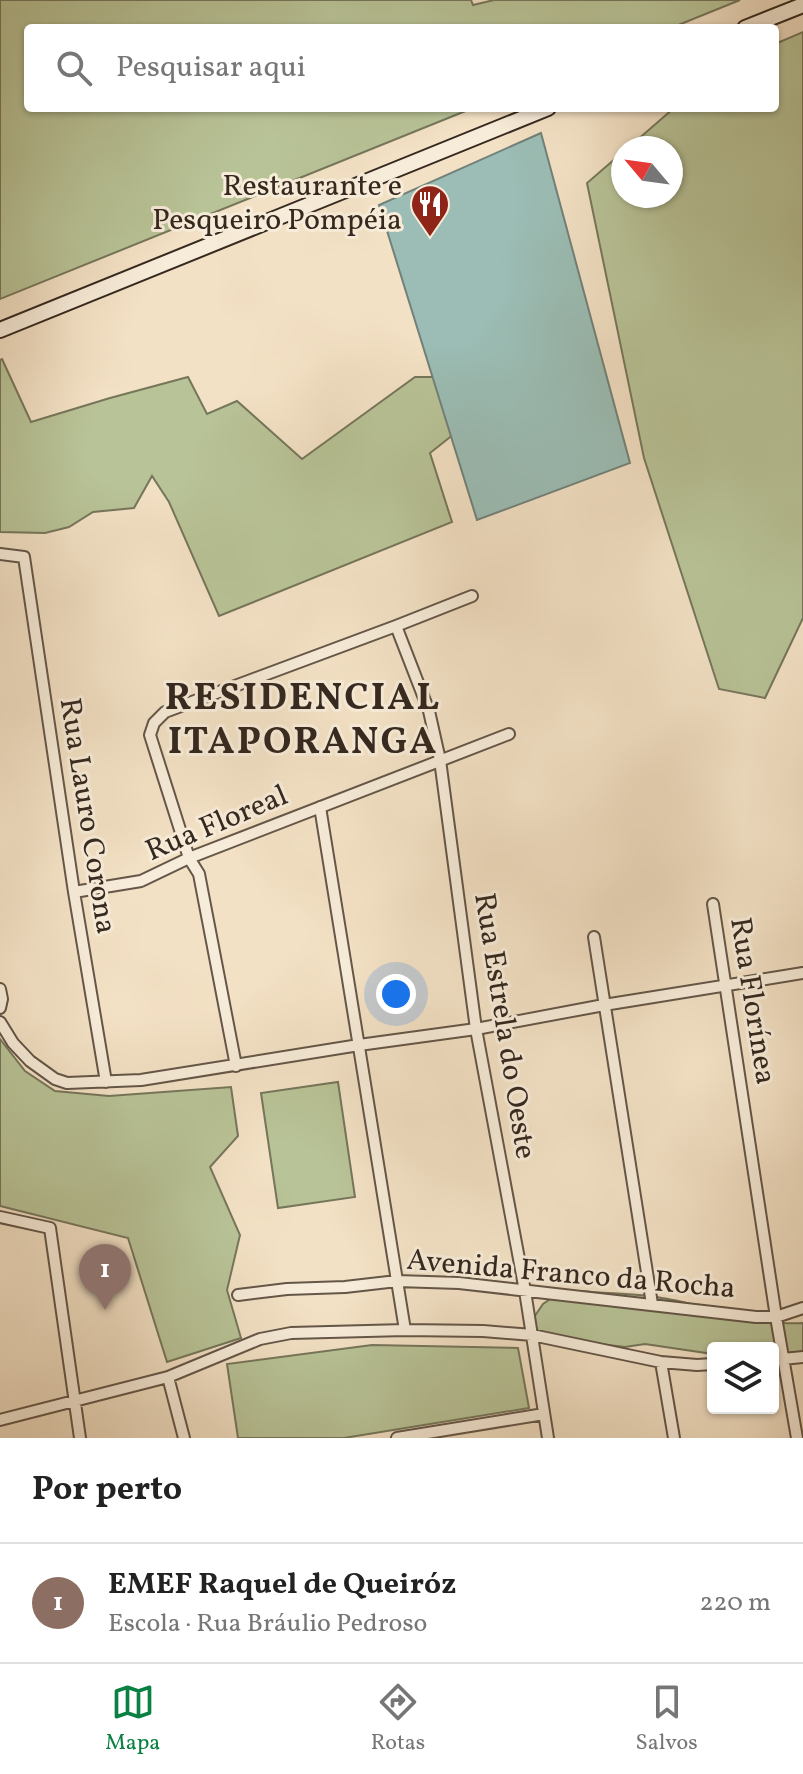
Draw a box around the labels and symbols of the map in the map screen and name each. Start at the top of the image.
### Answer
north arrow [611,136,683,208]
place label: Restaurante e Pesqueiro Pompéia [152,166,402,242]
restaurant icon: Restaurante e Pesqueiro Pompéia [409,183,451,238]
district label: RESIDENCIAL ITAPORANGA [165,673,441,770]
street label: Rua Lauro Corona [48,695,126,937]
street label: Rua Floreal [139,775,295,873]
street label: Rua Estrela do Oeste [462,890,546,1162]
street label: Rua Florínea [718,914,786,1088]
your location [376,974,416,1014]
street label: Avenida Franco da Rocha [405,1240,737,1310]
pin: 1 [79,1244,131,1310]

